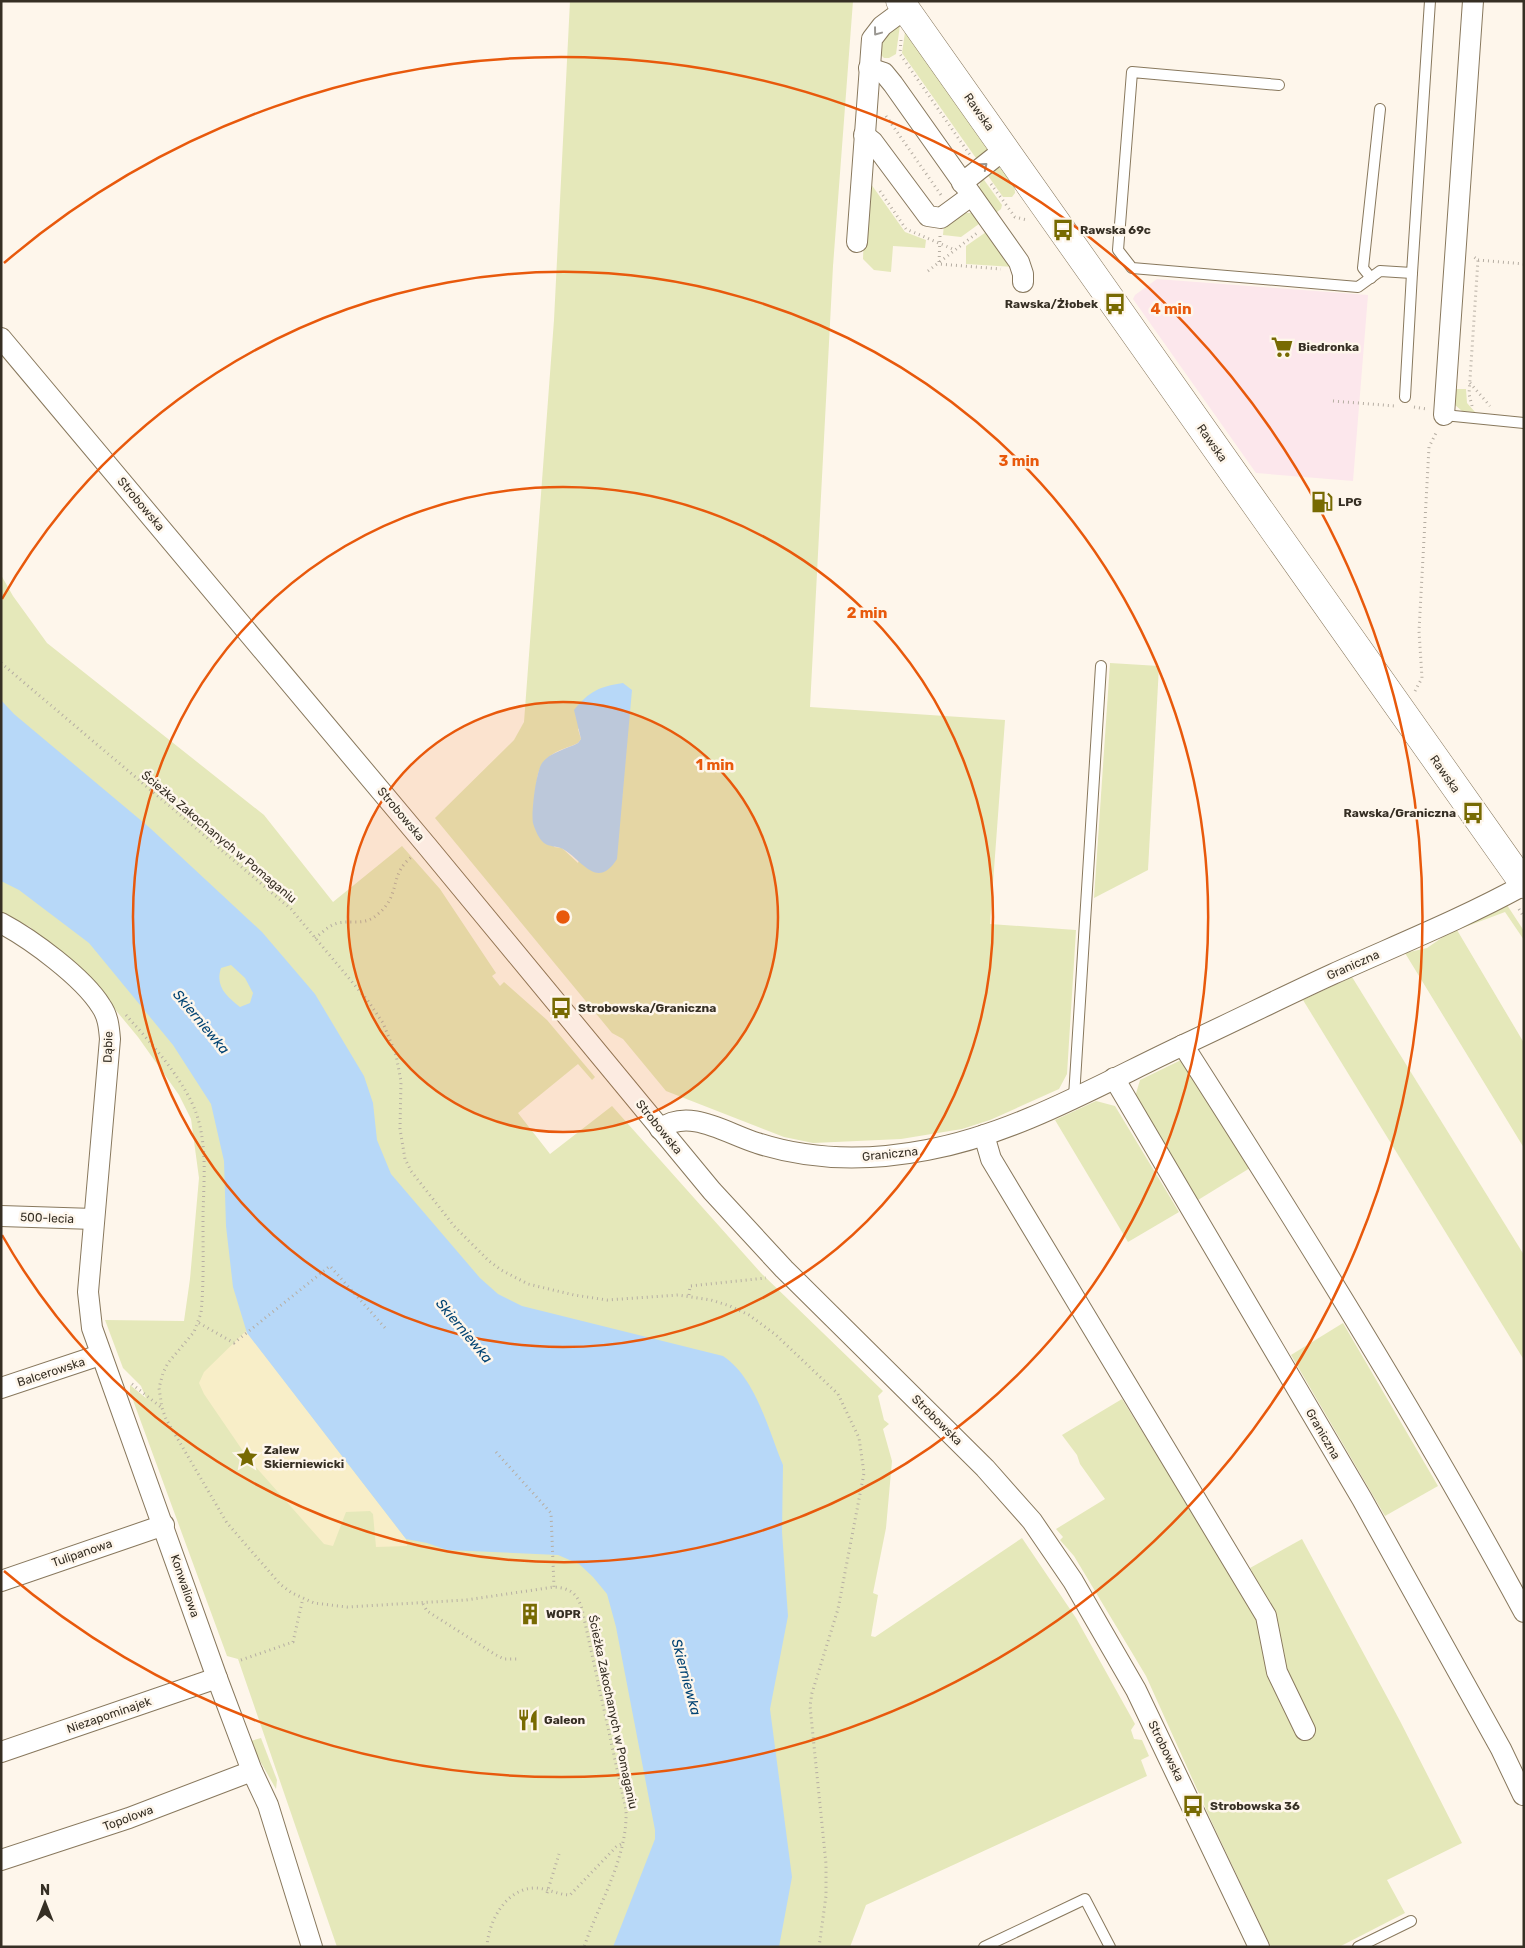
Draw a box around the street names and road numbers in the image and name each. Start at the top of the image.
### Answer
street label: Rawska [961,90,997,134]
street label: Rawska [1194,421,1230,465]
street label: Strobowska [115,474,167,534]
street label: Rawska [1427,752,1463,796]
street label: Ścieżka Zakochanych w Pomaganiu [139,768,299,906]
street label: Strobowska [375,784,427,844]
street label: Graniczna [1325,947,1381,983]
street label: Dąbie [100,1031,116,1063]
street label: Strobowska [633,1097,685,1157]
street label: Graniczna [861,1144,919,1164]
street label: 500-lecia [20,1210,74,1226]
street label: Balcerowska [15,1354,87,1390]
street label: Strobowska [909,1392,965,1448]
street label: Graniczna [1303,1406,1343,1462]
street label: Tulipanowa [50,1536,114,1570]
street label: Konwaliowa [168,1553,202,1619]
street label: Ścieżka Zakochanych w Pomaganiu [586,1614,640,1810]
street label: Niezapominajek [65,1694,154,1736]
street label: Strobowska [1145,1718,1187,1784]
street label: Topolowa [101,1802,155,1834]

